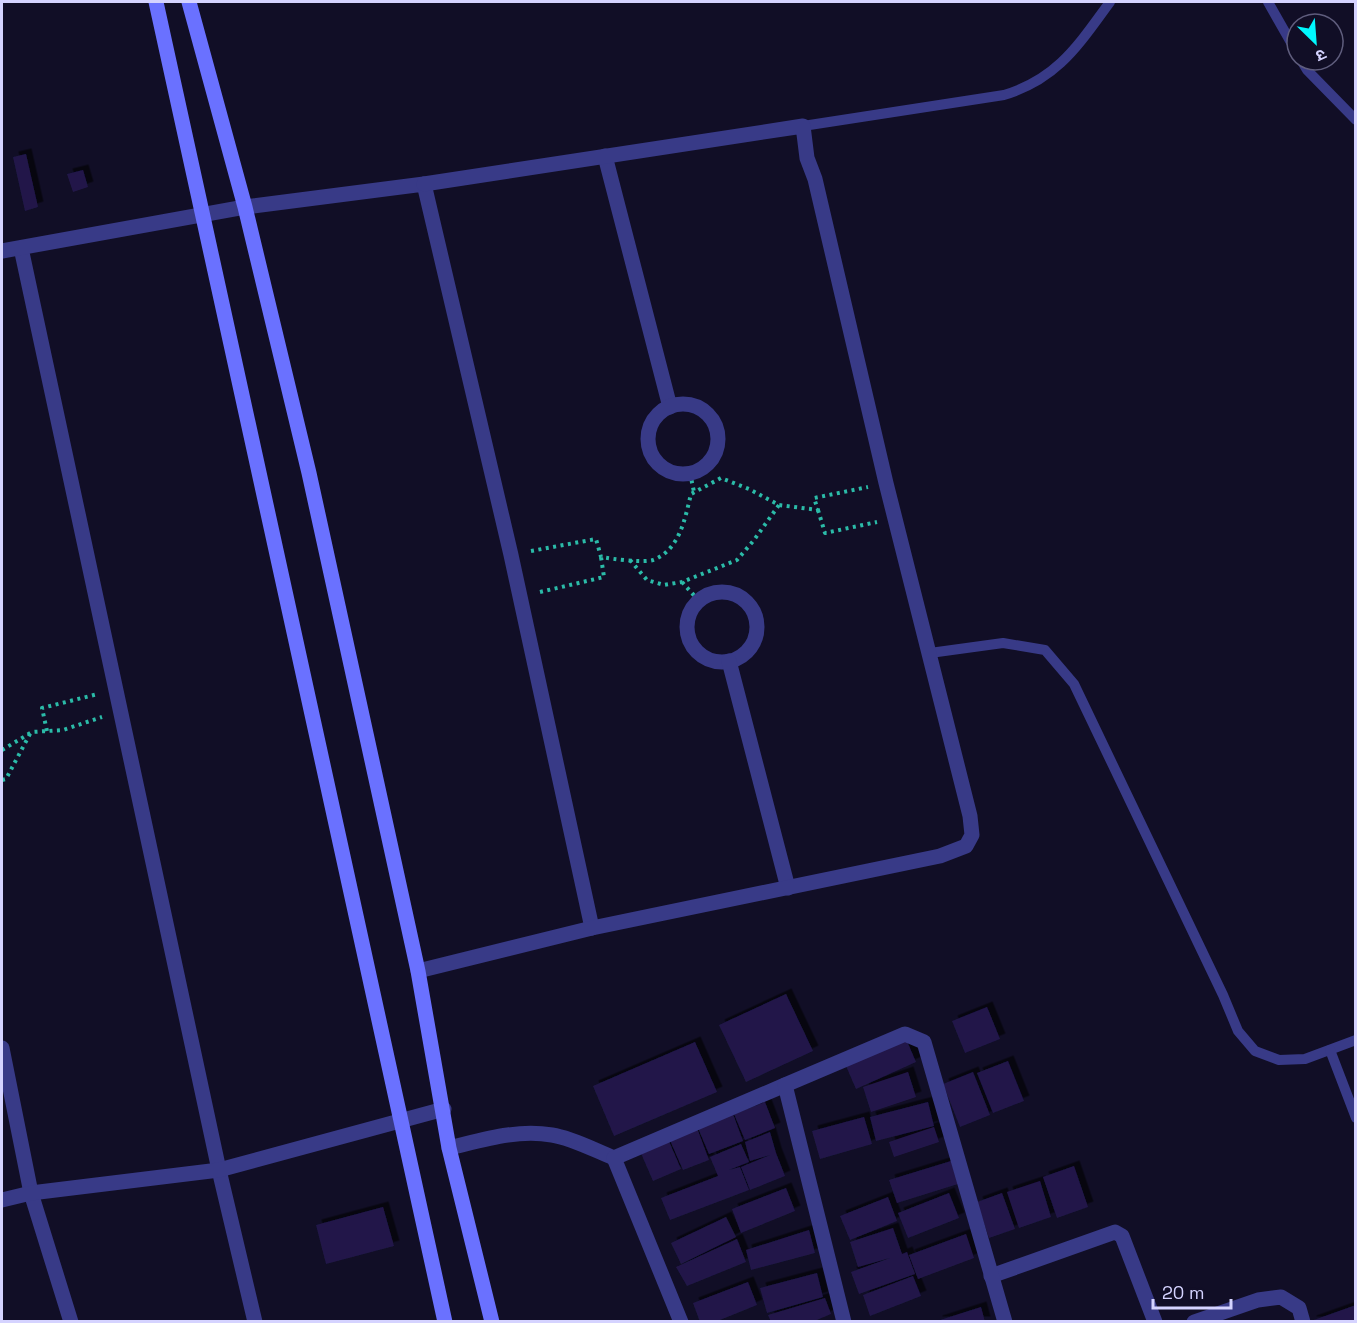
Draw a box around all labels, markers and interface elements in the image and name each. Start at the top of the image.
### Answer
north arrow [1285,12,1345,72]
text: उ [1312,44,1330,67]
scale bar [1153,1272,1231,1310]
text: 20 m [1162,1281,1205,1304]

